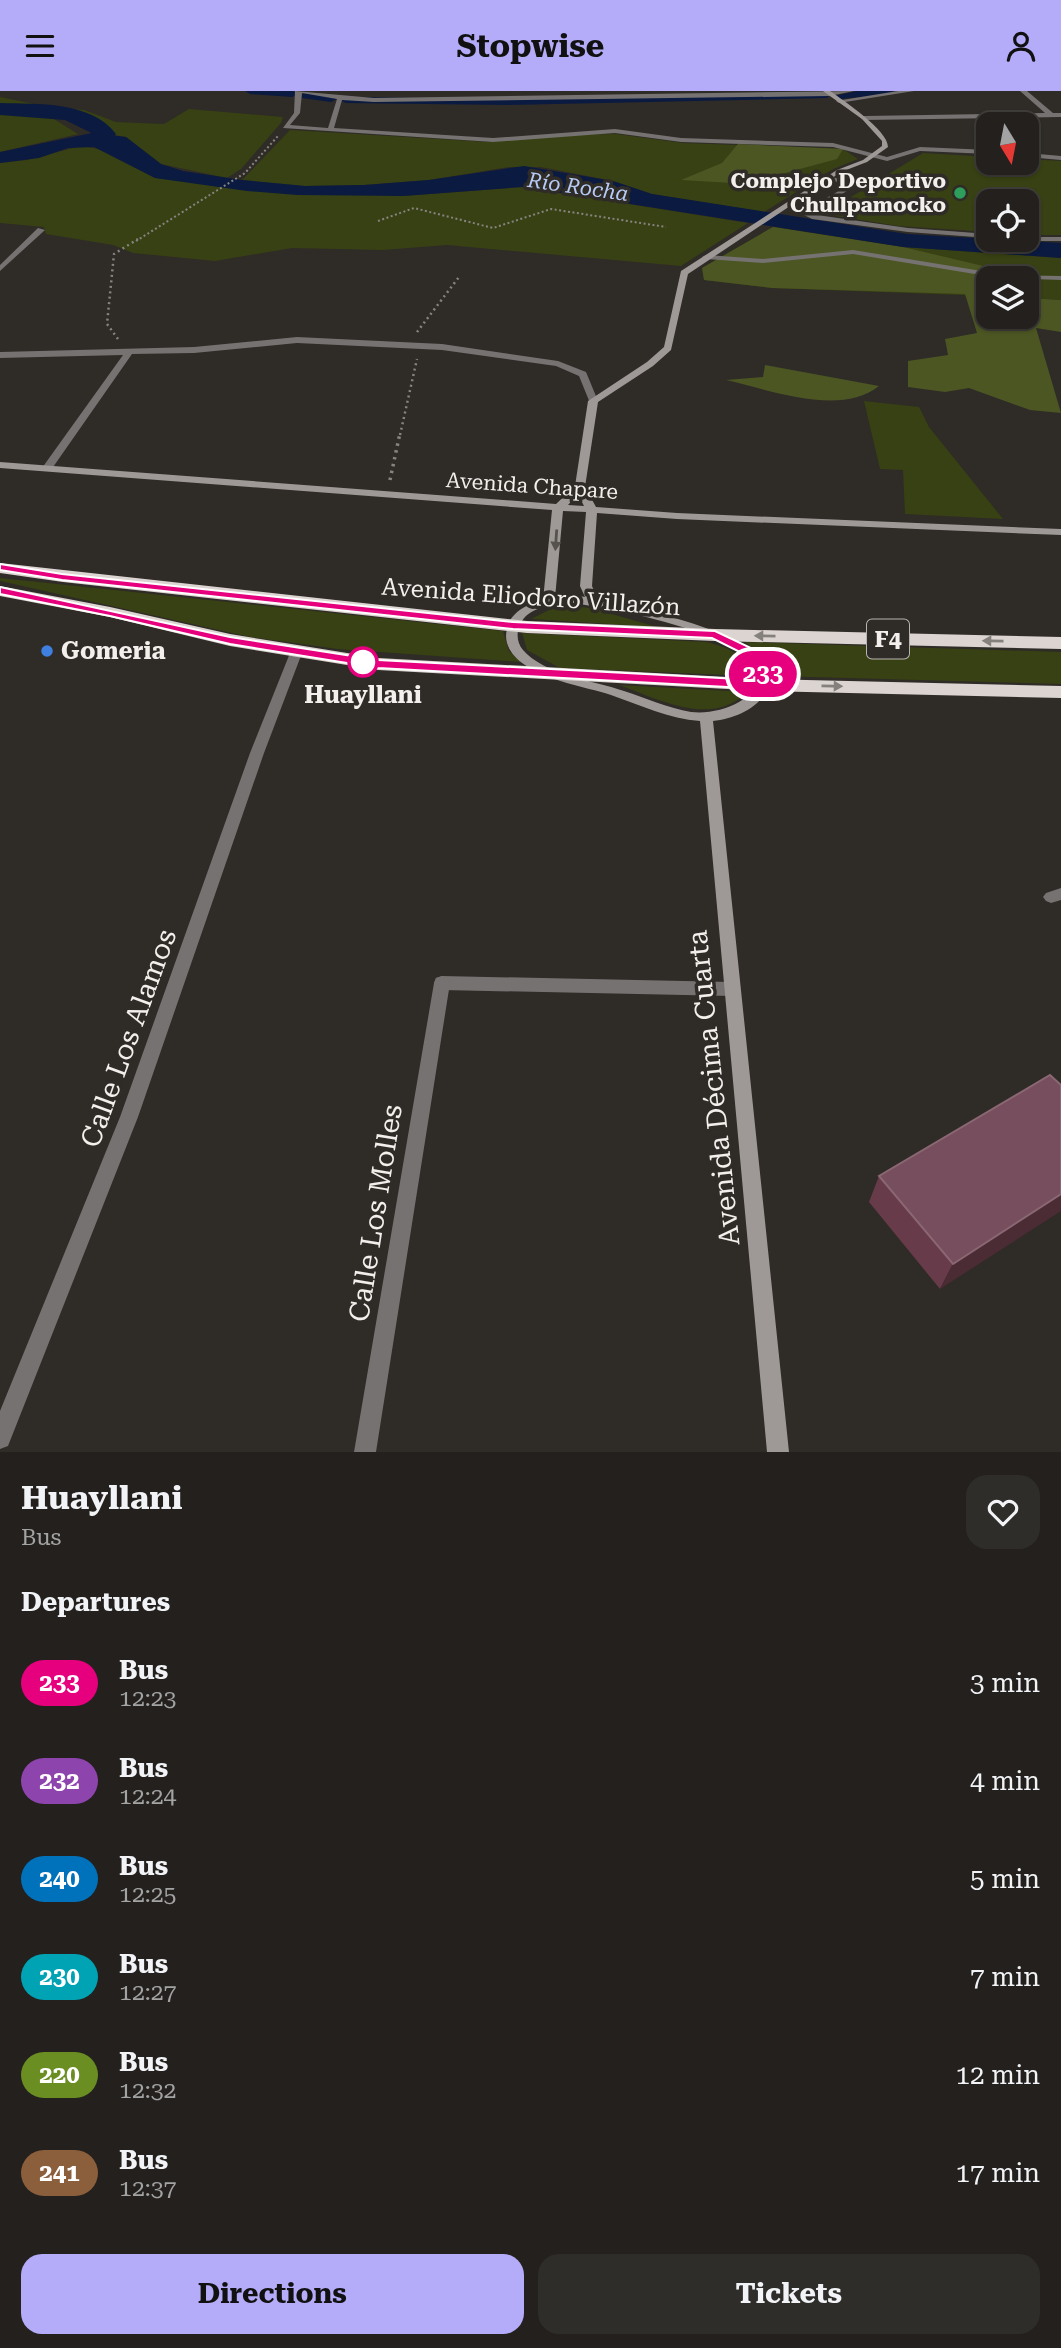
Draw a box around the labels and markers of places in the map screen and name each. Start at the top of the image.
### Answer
place label: Complejo Deportivo Chullpamocko [731,169,946,217]
marker: Complejo Deportivo Chullpamocko [952,185,968,201]
place label: Gomeria [61,637,166,665]
marker: Gomeria [39,643,55,659]
marker: Huayllani [348,647,378,677]
place label: Huayllani [304,681,422,709]

